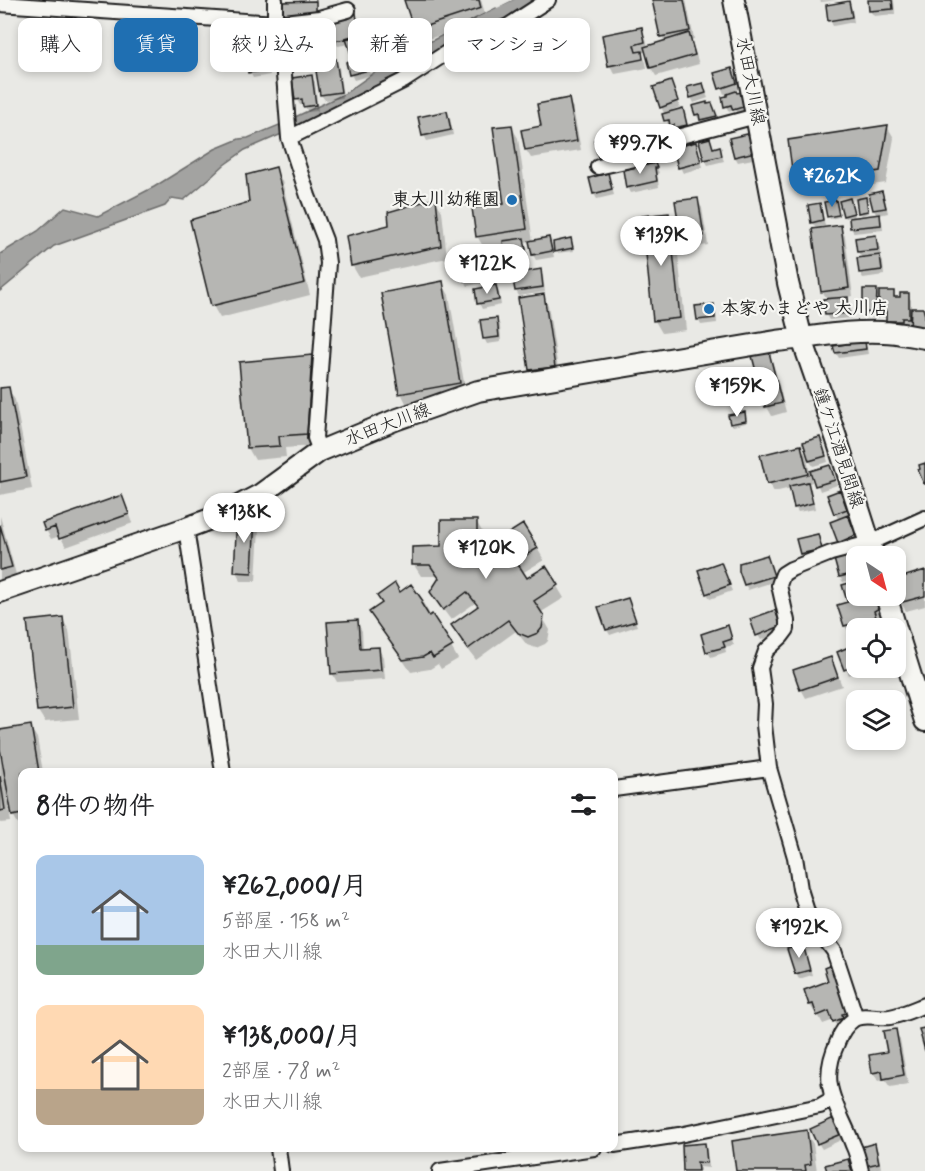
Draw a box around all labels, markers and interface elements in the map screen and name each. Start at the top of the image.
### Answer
chip: 購入 [18,18,102,72]
chip: 賃貸 [114,18,198,72]
chip: 絞り込み [210,18,336,72]
chip: 新着 [348,18,432,72]
chip: マンション [444,18,590,72]
street label: 水田大川線 [730,35,770,127]
pin: ¥99.7K [591,124,689,175]
text: ¥99.7K [608,130,672,157]
pin: ¥262K [790,157,874,208]
text: ¥262K [803,163,861,190]
place label: 東大川幼稚園 [392,188,500,212]
marker: 東大川幼稚園 [505,193,519,207]
pin: ¥139K [619,216,703,267]
text: ¥139K [634,222,688,249]
pin: ¥122K [445,244,529,295]
text: ¥122K [458,250,516,277]
place label: 本家かまどや 大川店 [721,297,889,321]
marker: 本家かまどや 大川店 [702,302,716,316]
pin: ¥159K [695,367,779,418]
text: ¥159K [709,373,765,400]
street label: 鐘ケ江酒見間線 [807,384,869,512]
street label: 水田大川線 [342,398,434,452]
pin: ¥138K [202,493,286,544]
text: ¥138K [217,499,271,526]
pin: ¥120K [444,529,528,580]
text: ¥120K [457,535,515,562]
north arrow [846,546,906,606]
map controls [846,546,906,750]
button: locate [846,618,906,678]
button: layers [846,690,906,750]
icon: filters [567,788,600,821]
text: 8件の物件 [36,790,155,824]
text: ¥262,000/月 [222,870,368,904]
icon: home [84,879,156,951]
text: 5部屋 · 158 m² [222,908,350,935]
pin: ¥192K [757,908,841,959]
text: ¥192K [770,914,828,941]
text: 水田大川線 [222,939,322,966]
text: ¥138,000/月 [222,1020,362,1054]
icon: home [84,1029,156,1101]
text: 2部屋 · 78 m² [222,1058,340,1085]
text: 水田大川線 [222,1089,322,1116]

